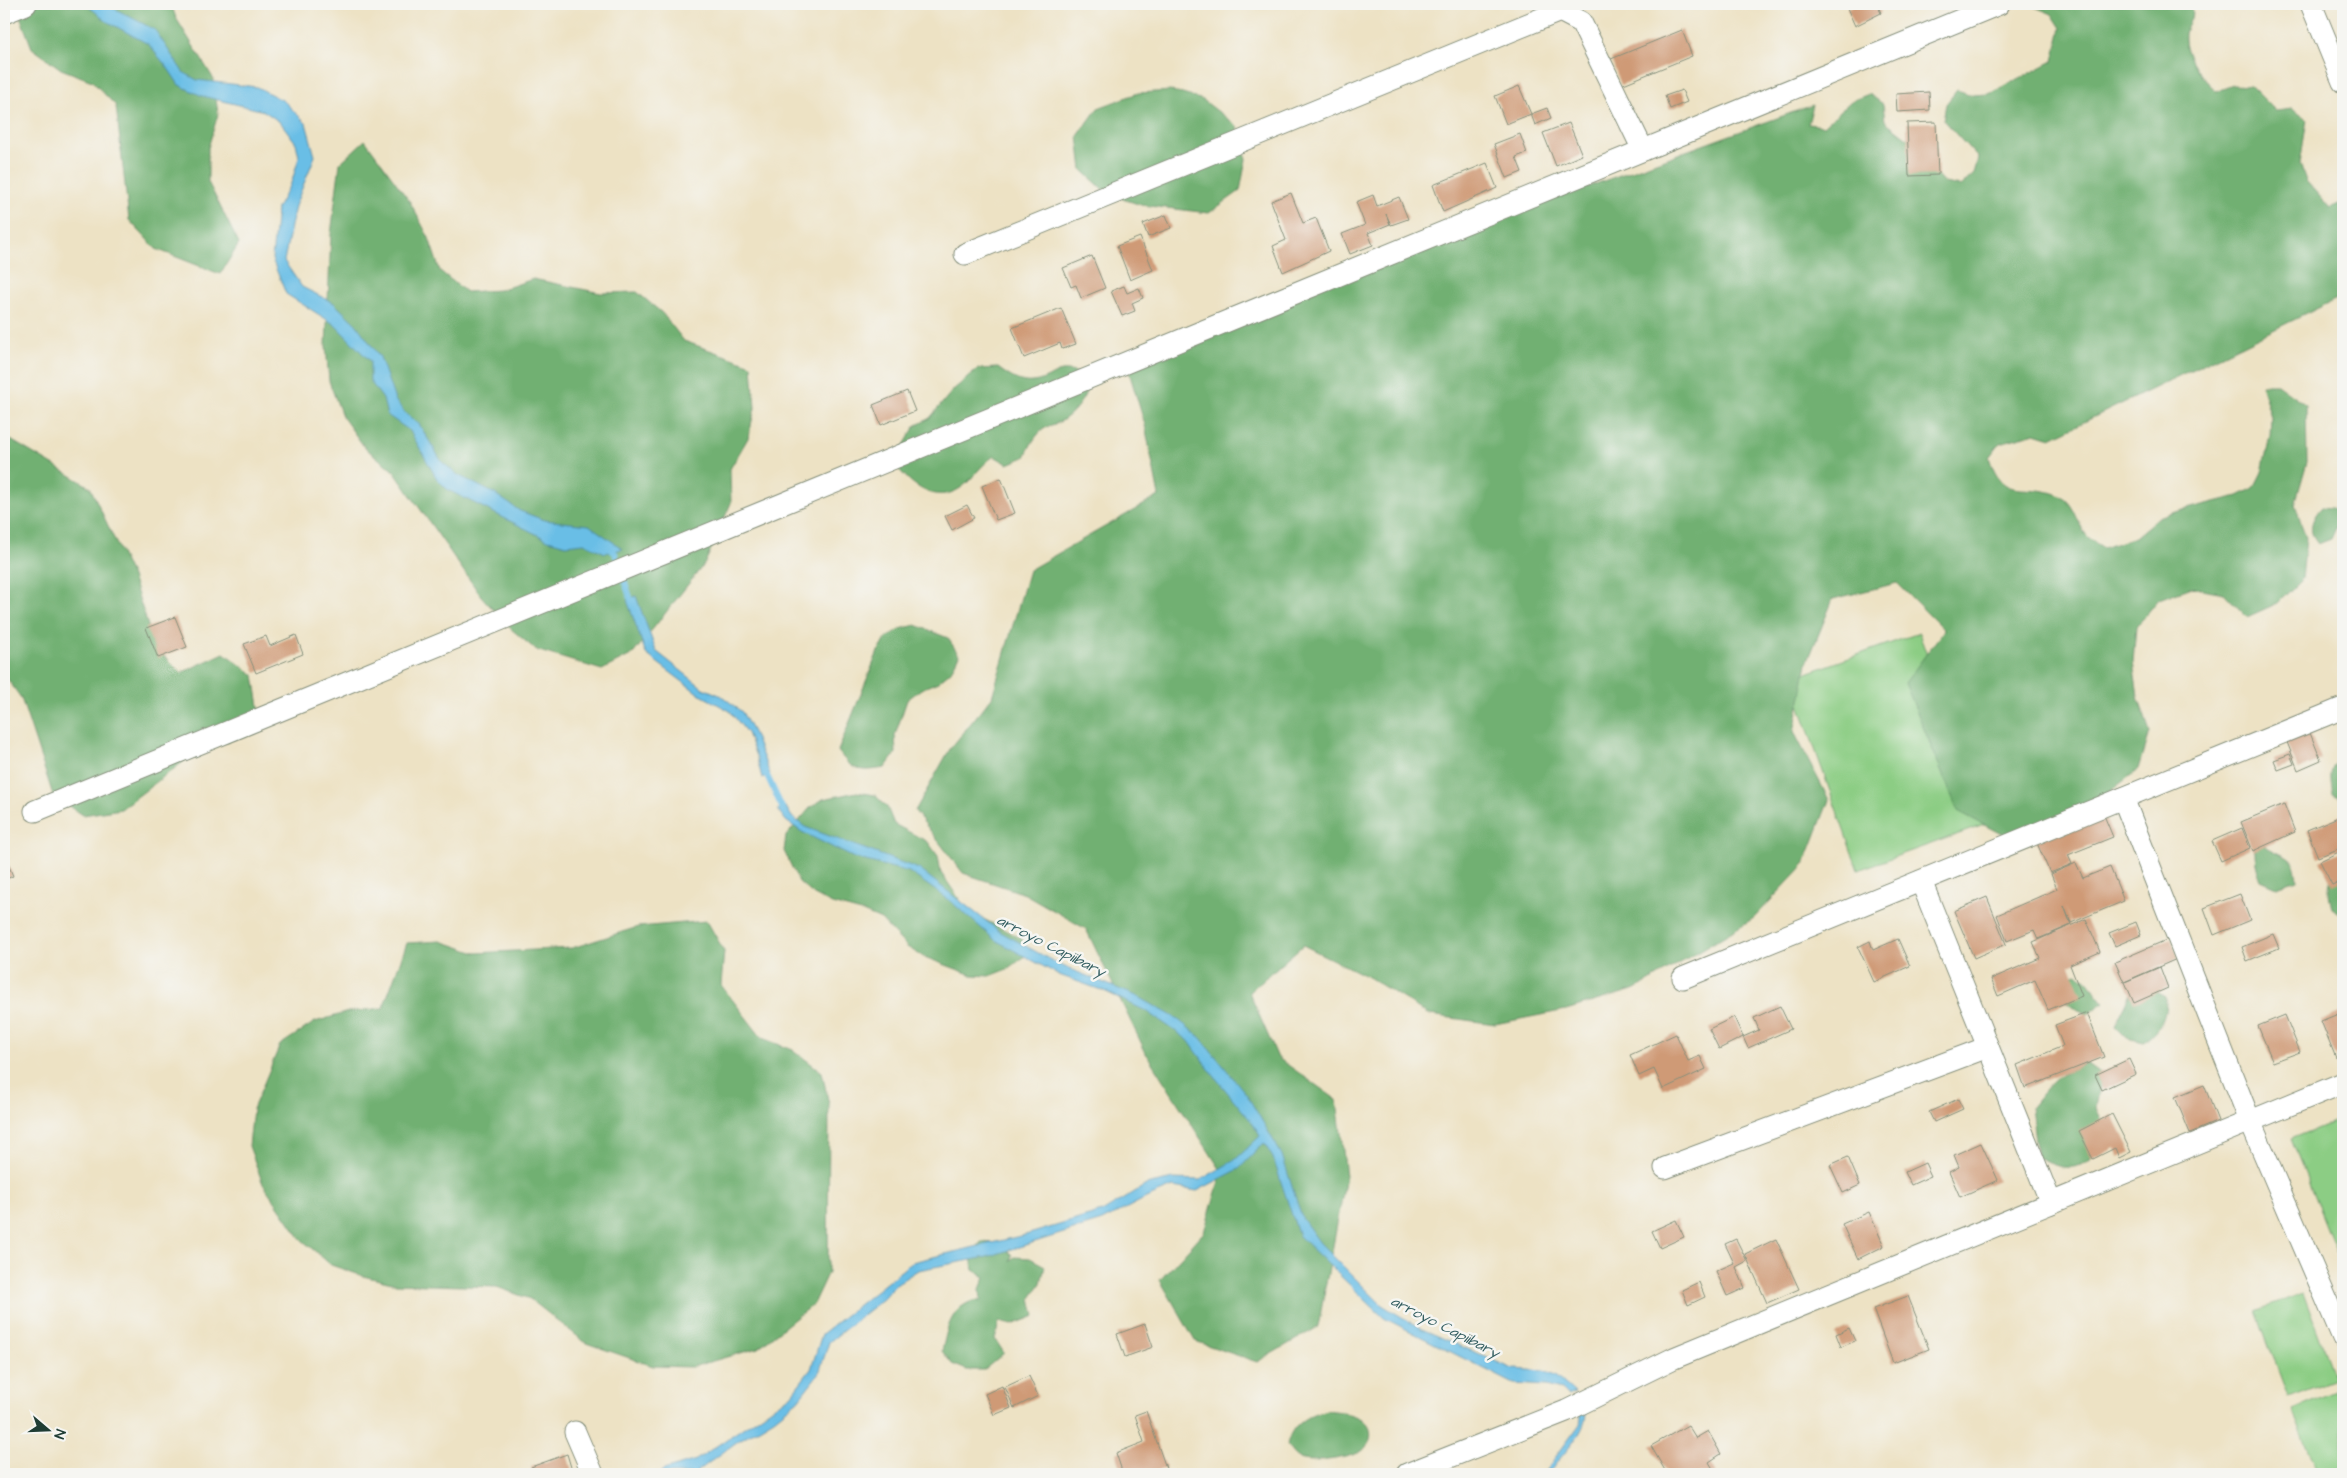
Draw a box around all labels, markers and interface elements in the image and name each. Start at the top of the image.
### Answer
water label: arroyo Capiibary [993,910,1110,984]
water label: arroyo Capiibary [1387,1291,1504,1365]
north arrow [22,1406,72,1456]
text: N [48,1426,70,1442]

